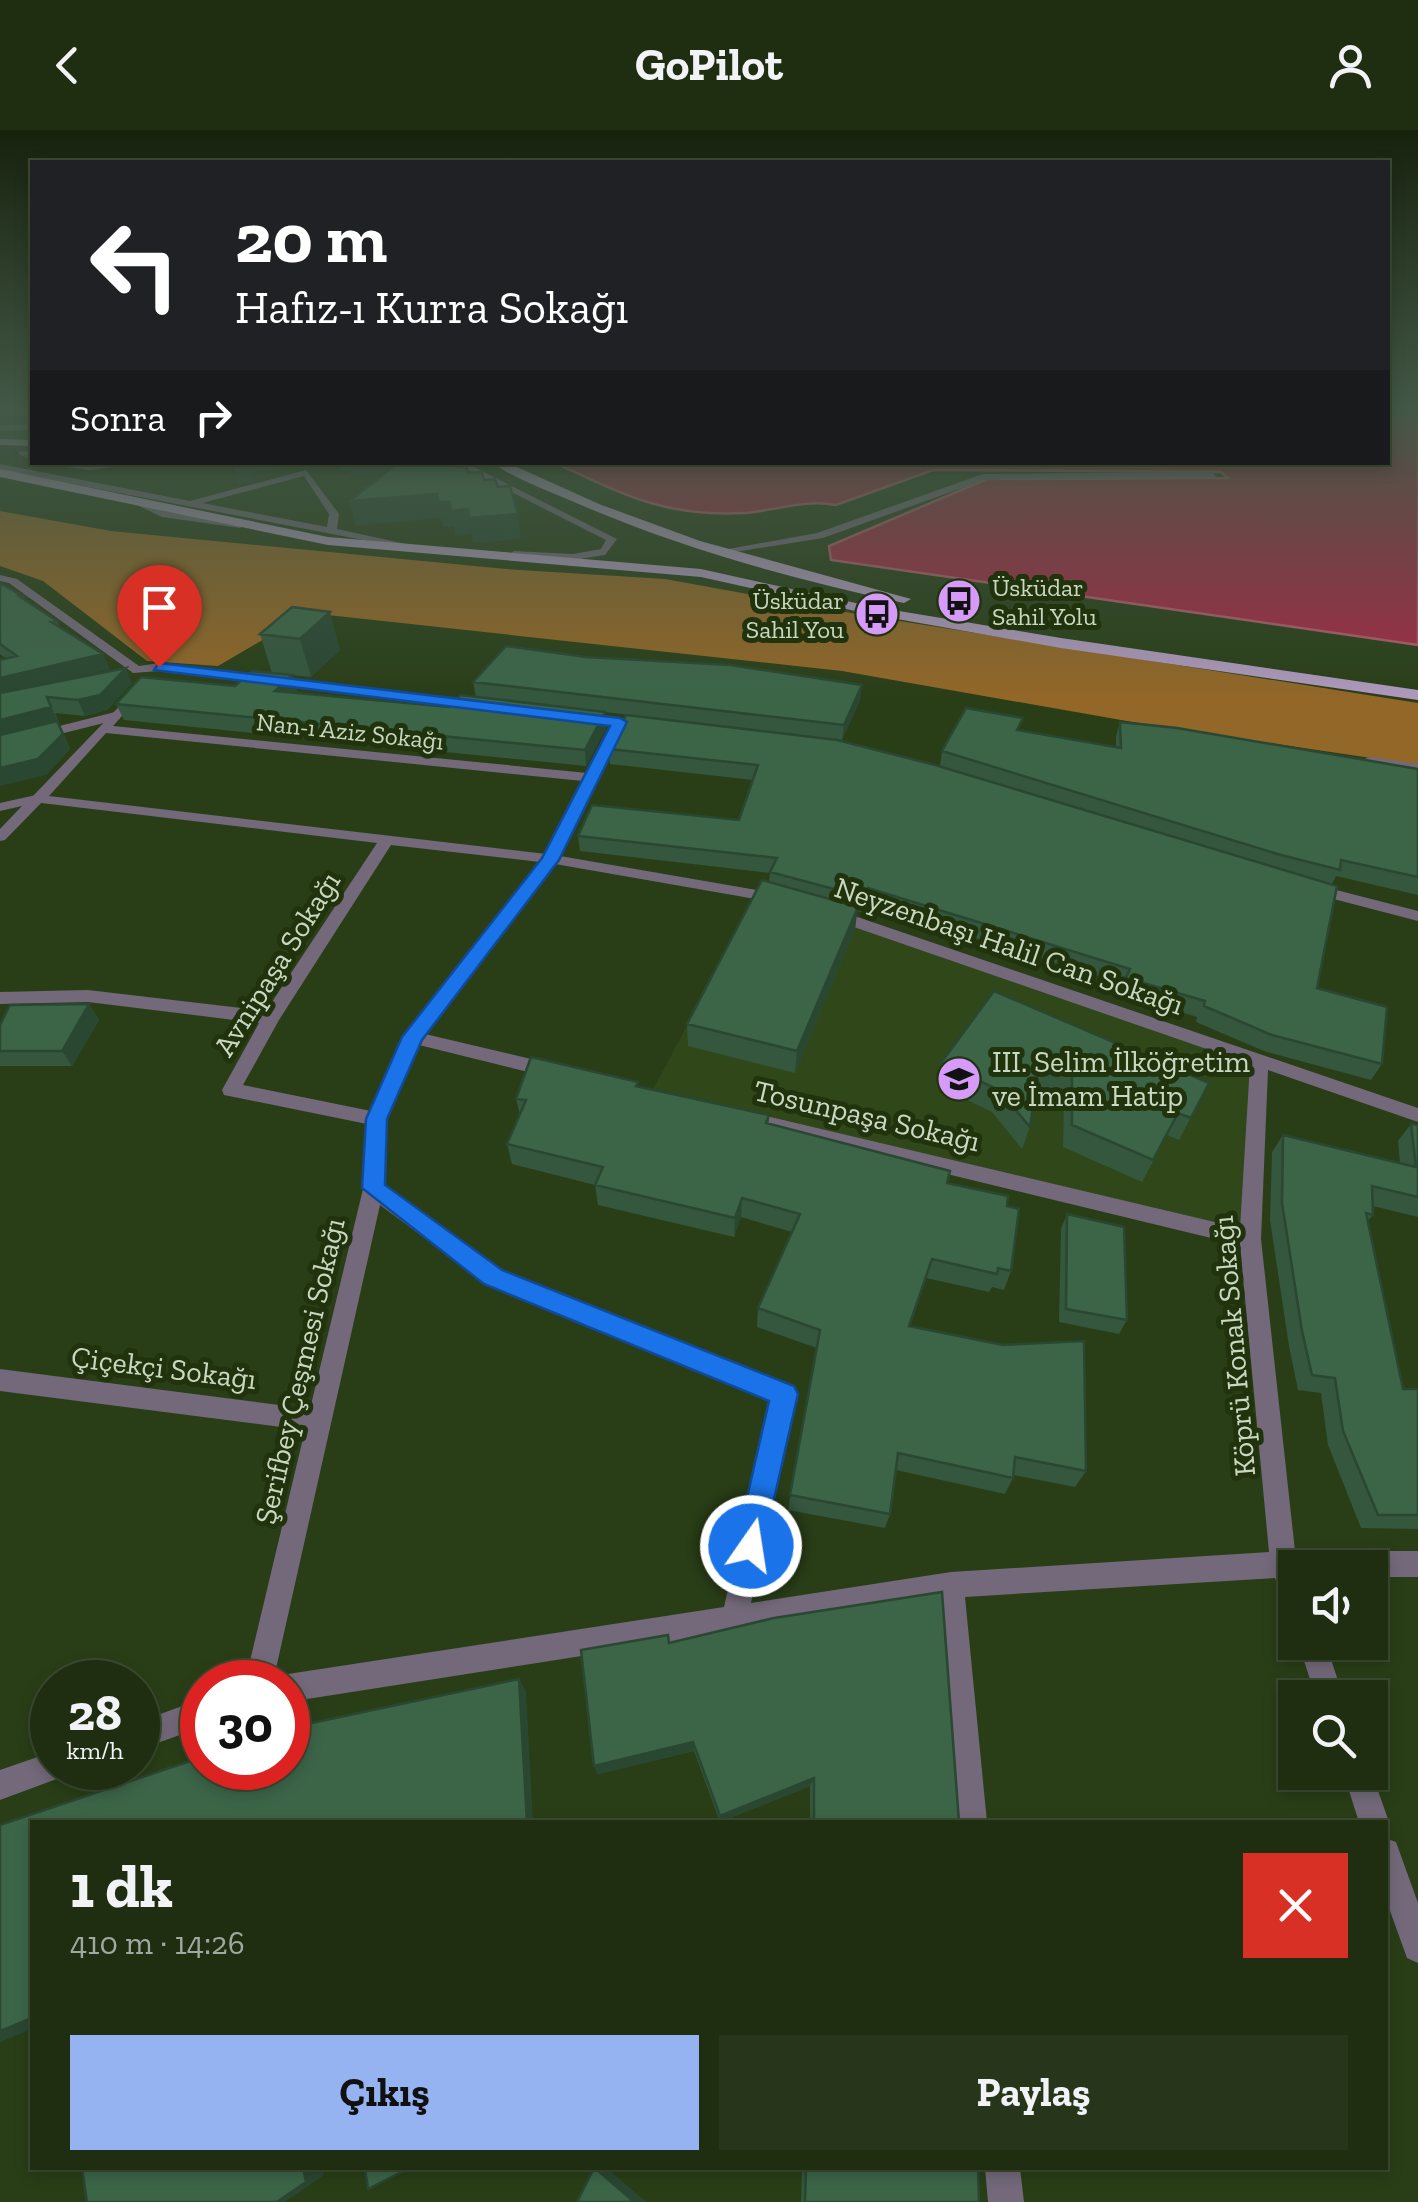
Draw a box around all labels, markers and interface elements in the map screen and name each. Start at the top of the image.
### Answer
icon: back [40,38,95,93]
text: GoPilot [635,38,783,92]
icon: person [1323,38,1378,93]
text: 20 m [235,196,387,280]
icon: left [70,200,200,330]
text: Hafız-ı Kurra Sokağı [235,281,628,335]
icon: right [186,390,241,445]
text: Sonra [70,395,166,441]
pin [117,565,202,668]
place label: Üsküdar Sahil Yolu [992,572,1097,631]
bus stop icon: Üsküdar Sahil Yolu [936,578,982,624]
icon: arrive [132,580,187,635]
place label: Üsküdar Sahil You [746,585,844,644]
bus stop icon: Üsküdar Sahil You [854,591,900,637]
street label: Nan-ı Aziz Sokağı [255,706,445,756]
street label: Avnipaşa Sokağı [206,865,348,1063]
street label: Neyzenbaşı Halil Can Sokağı [830,869,1188,1023]
place label: III. Selim İlköğretim ve İmam Hatip [992,1044,1250,1114]
school or university icon: III. Selim İlköğretim ve İmam Hatip [936,1056,982,1102]
street label: Tosunpaşa Sokağı [750,1072,984,1160]
street label: Şerifbey Çeşmesi Sokağı [247,1214,353,1528]
street label: Köprü Konak Sokağı [1205,1214,1263,1478]
street label: Çiçekçi Sokağı [69,1339,259,1397]
position arrow [699,1494,803,1598]
map controls [1278,1550,1388,1790]
button: sound [1278,1550,1388,1660]
speed limit sign: 30 [180,1660,310,1790]
button: search [1278,1680,1388,1790]
text: 28 [68,1683,122,1743]
text: km/h [66,1735,124,1765]
text: 1 dk [70,1850,173,1922]
button: close [1243,1853,1348,1958]
text: 410 m · 14:26 [70,1924,245,1962]
button: Çıkış [70,2035,699,2150]
button: Paylaş [719,2035,1348,2150]

